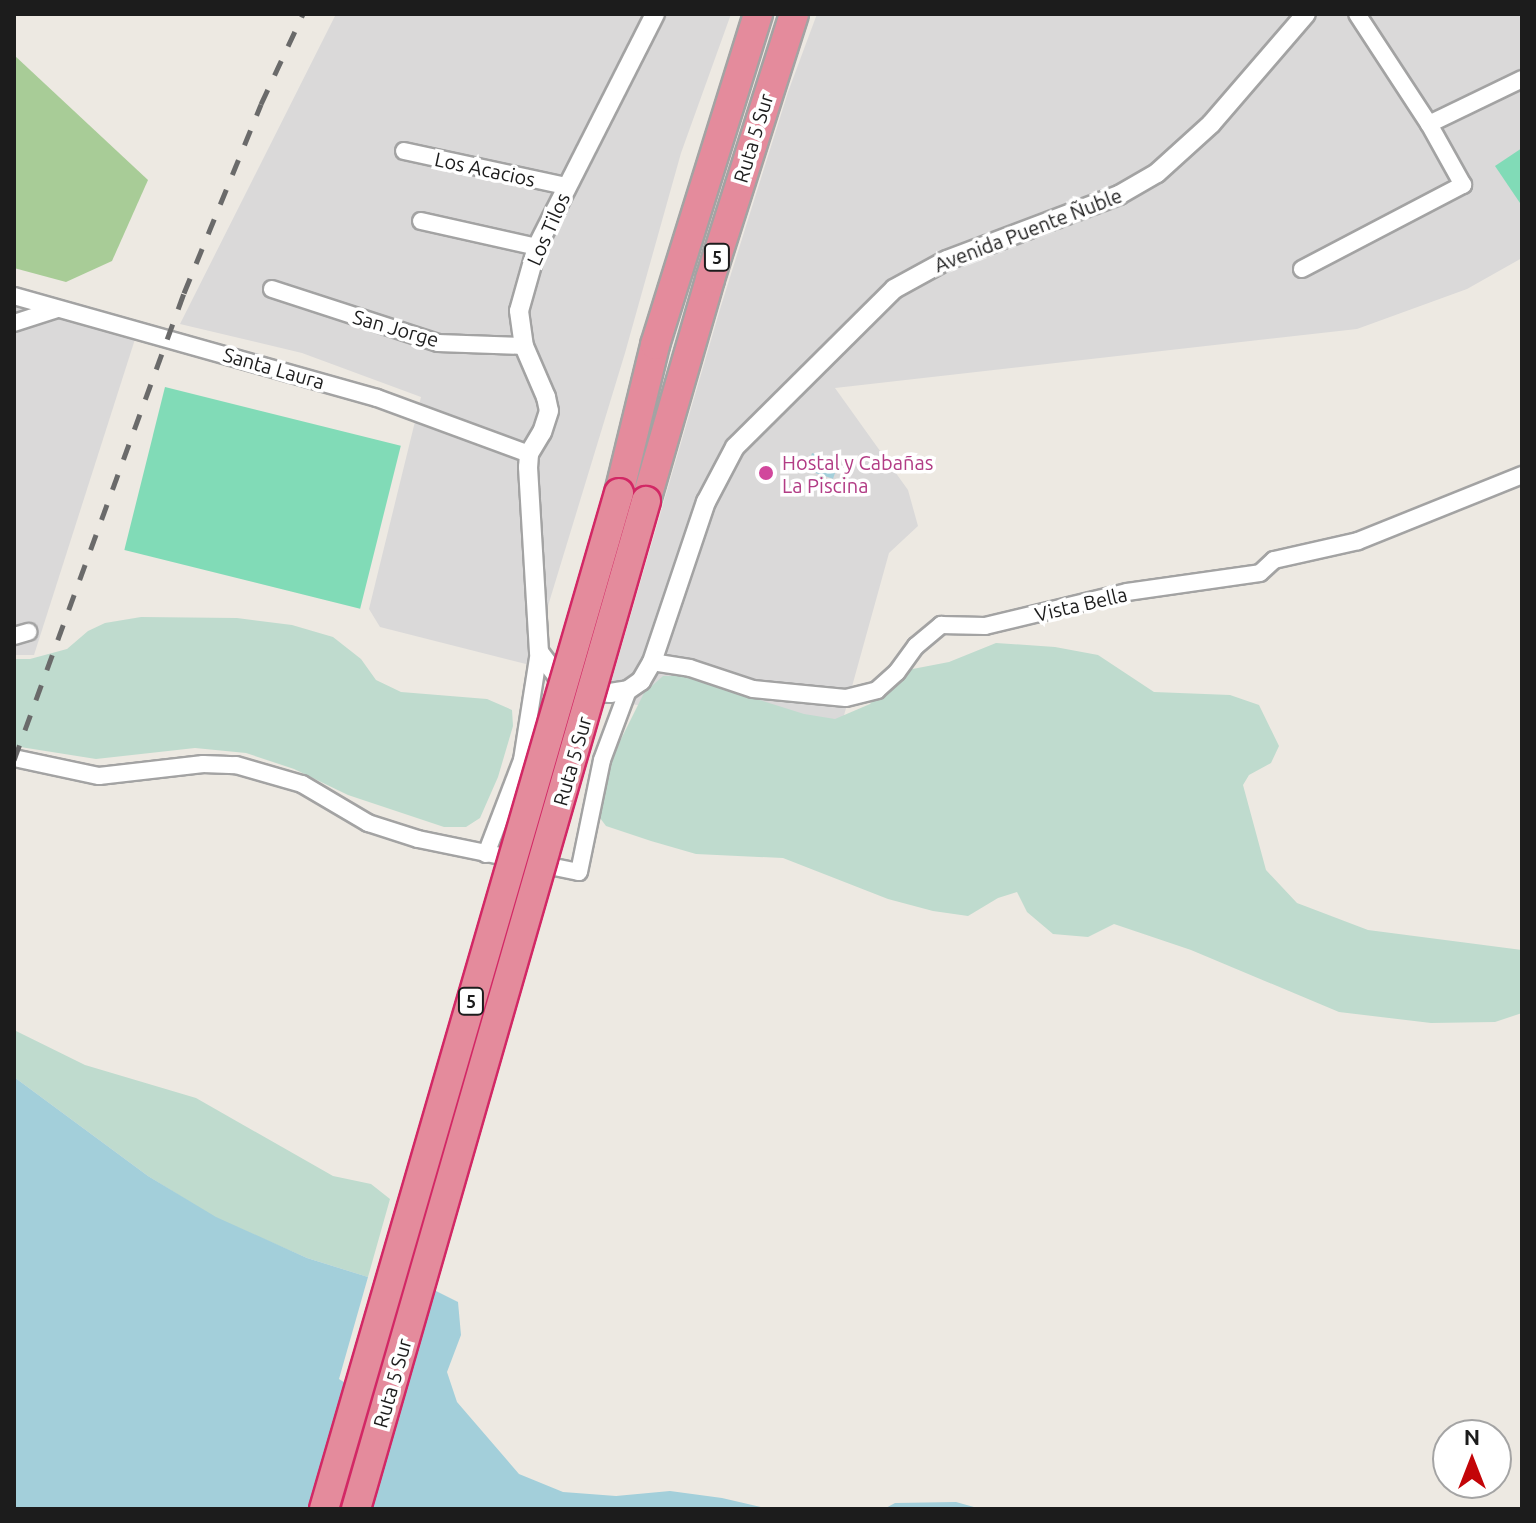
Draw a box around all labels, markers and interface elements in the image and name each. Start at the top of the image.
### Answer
street label: Ruta 5 Sur [728,91,778,185]
street label: Los Acacios [433,147,537,191]
street label: Avenida Puente Ñuble [931,183,1125,277]
street label: Los Tilos [521,189,575,269]
road number: 5 [703,243,731,271]
street label: San Jorge [350,304,442,352]
street label: Santa Laura [220,342,328,394]
place label: Hostal y Cabañas La Piscina [782,450,933,497]
marker: Hostal y Cabañas La Piscina [757,464,775,482]
street label: Vista Bella [1032,582,1130,626]
street label: Ruta 5 Sur [548,714,596,808]
road number: 5 [457,987,485,1015]
street label: Ruta 5 Sur [368,1336,416,1430]
north arrow [1432,1419,1512,1499]
text: N [1464,1424,1480,1449]

